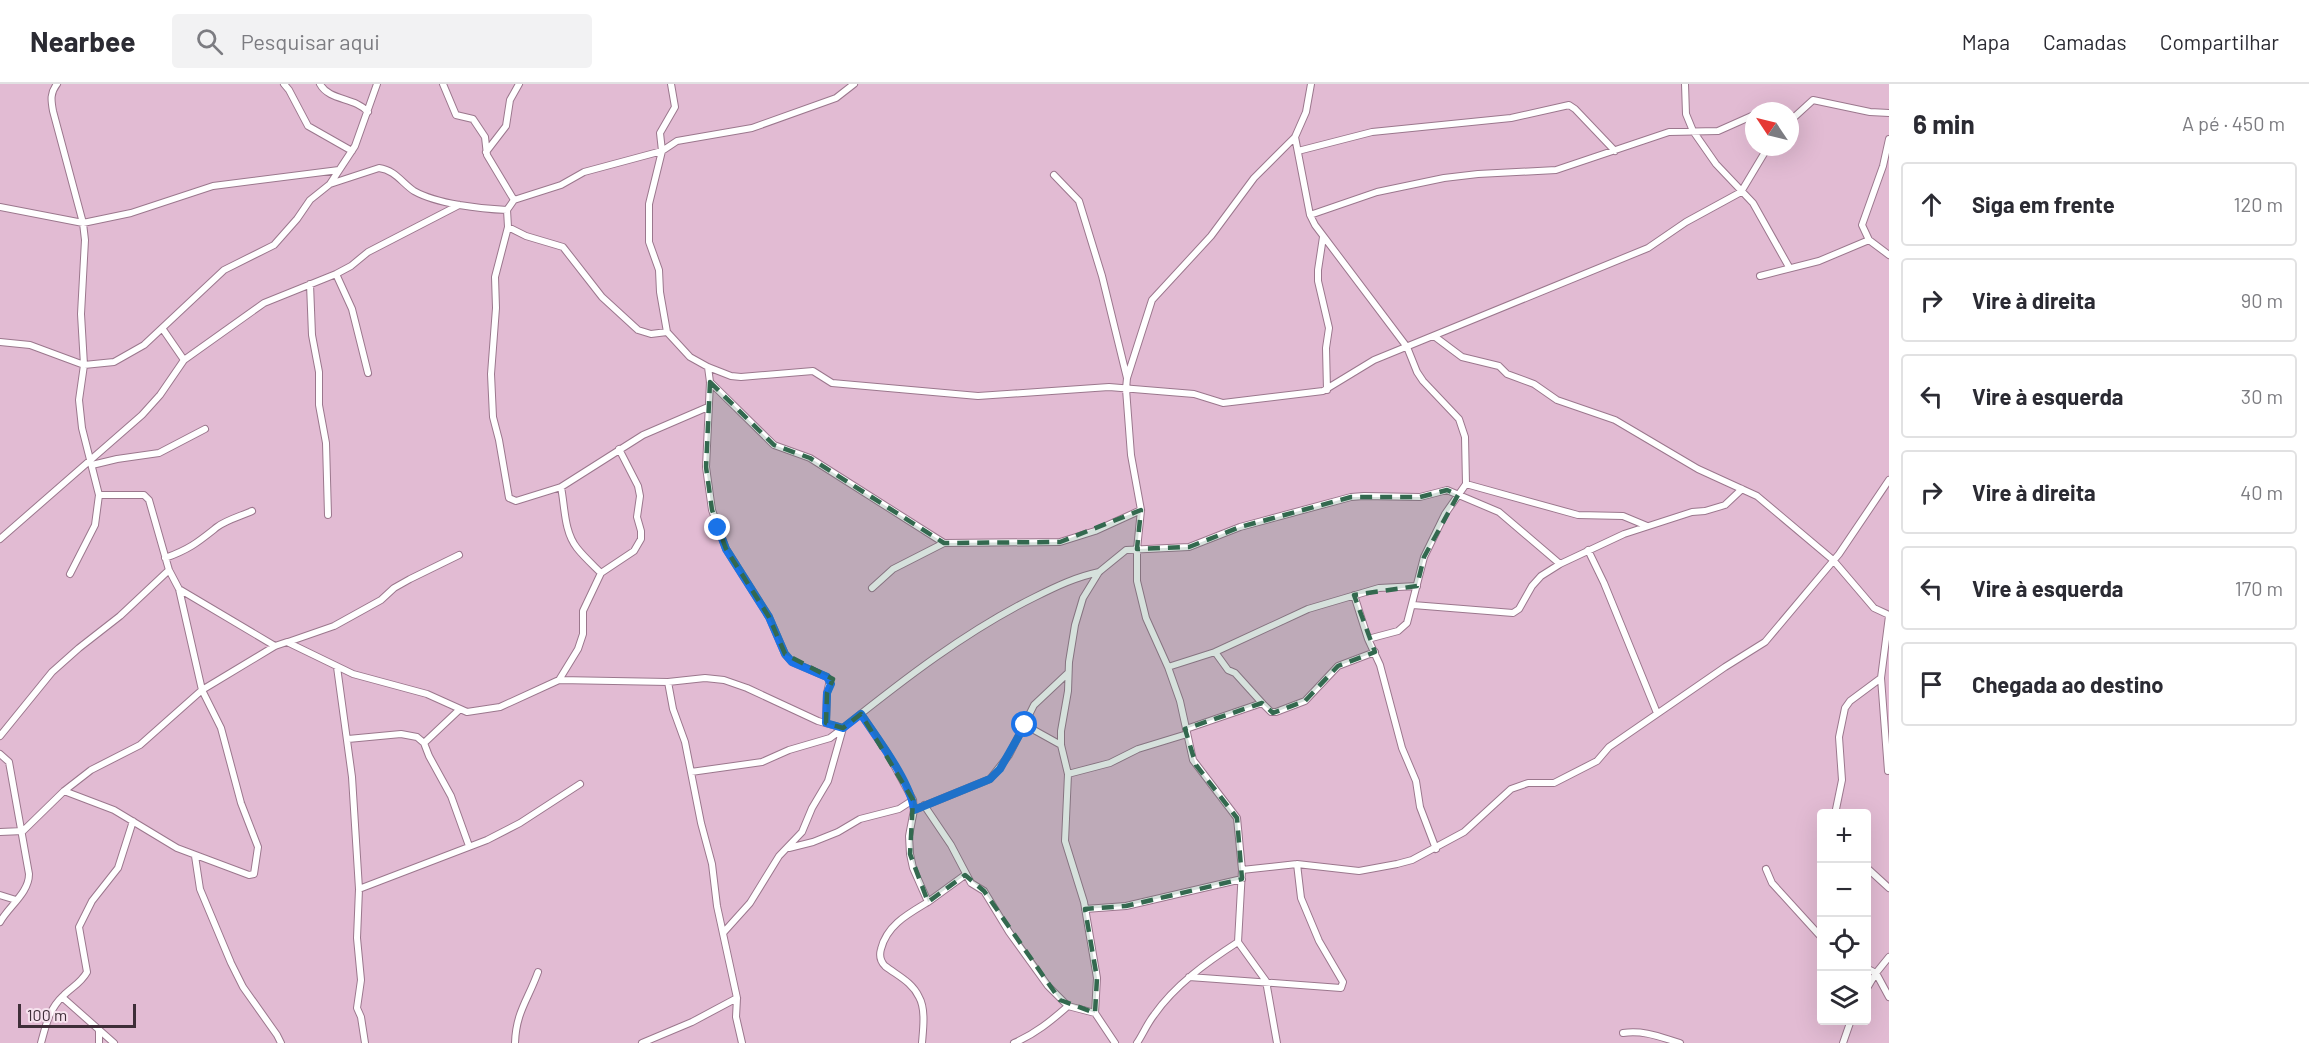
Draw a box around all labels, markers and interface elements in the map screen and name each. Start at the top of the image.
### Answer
search box [172,14,592,68]
text: Nearbee [30,24,136,58]
icon: search [193,25,226,58]
text: Pesquisar aqui [241,28,380,54]
text: Mapa [1962,29,2010,54]
text: Camadas [2043,29,2127,54]
text: Compartilhar [2160,29,2279,54]
north arrow [1745,102,1799,156]
text: 6 min [1913,108,1975,139]
text: A pé · 450 m [2182,111,2285,135]
icon: ahead [1915,188,1948,221]
text: Siga em frente [1972,191,2115,217]
text: 120 m [2233,192,2283,216]
icon: right [1915,284,1948,317]
text: Vire à direita [1972,287,2096,313]
text: 90 m [2241,288,2283,312]
icon: left [1915,380,1948,413]
text: Vire à esquerda [1972,383,2123,409]
text: 30 m [2241,384,2283,408]
icon: right [1915,476,1948,509]
text: Vire à direita [1972,479,2096,505]
text: 40 m [2240,480,2283,504]
route end [704,514,730,540]
icon: left [1915,572,1948,605]
text: Vire à esquerda [1972,575,2123,601]
text: 170 m [2235,576,2283,600]
icon: arrive [1915,668,1948,701]
text: Chegada ao destino [1972,671,2163,697]
route start [1011,711,1037,737]
map controls [1817,809,1871,1025]
button: + [1817,809,1871,863]
button: − [1817,863,1871,917]
button: locate [1817,917,1871,971]
button: layers [1817,971,1871,1025]
scale bar [18,1001,136,1028]
text: 100 m [27,1005,67,1024]

